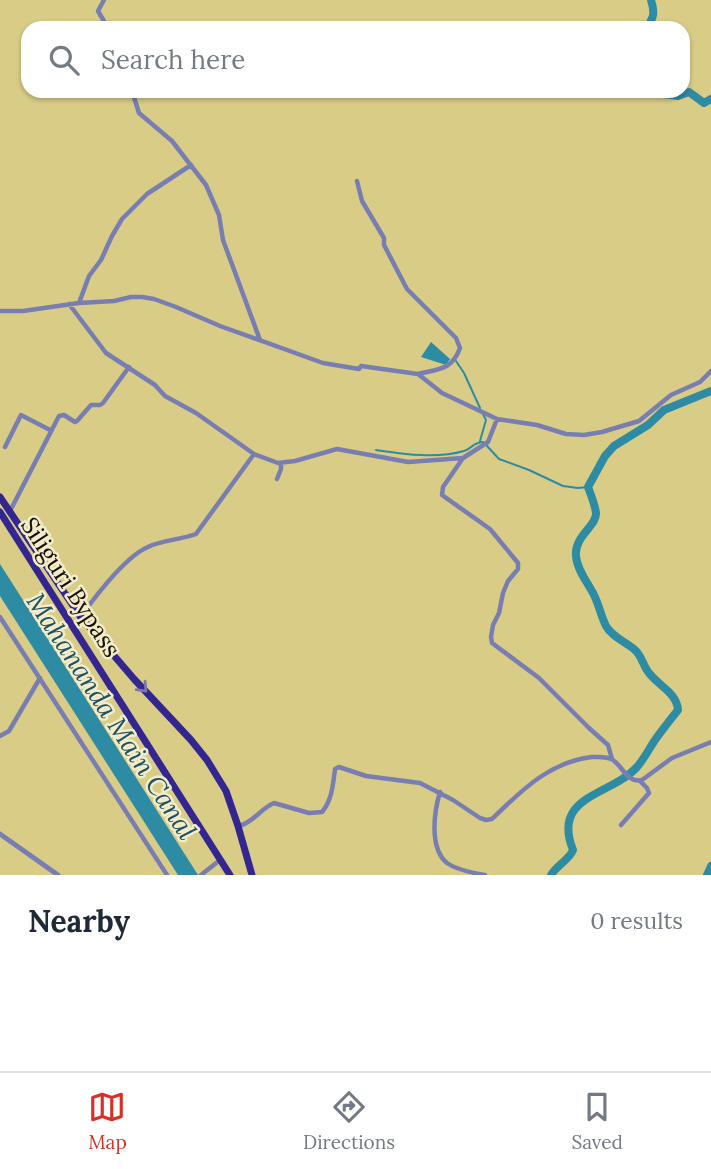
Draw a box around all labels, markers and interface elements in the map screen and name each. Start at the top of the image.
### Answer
search box [21,21,690,98]
icon: search [45,41,83,79]
text: Search here [101,43,245,76]
street label: Siliguri Bypass [14,511,128,663]
water label: Mahananda Main Canal [20,586,204,846]
one-way arrow [135,680,147,693]
text: Nearby [28,902,130,940]
text: 0 results [590,906,683,935]
tab: Map [88,1088,127,1154]
tab: Directions [303,1088,395,1154]
tab: Saved [571,1088,623,1154]

